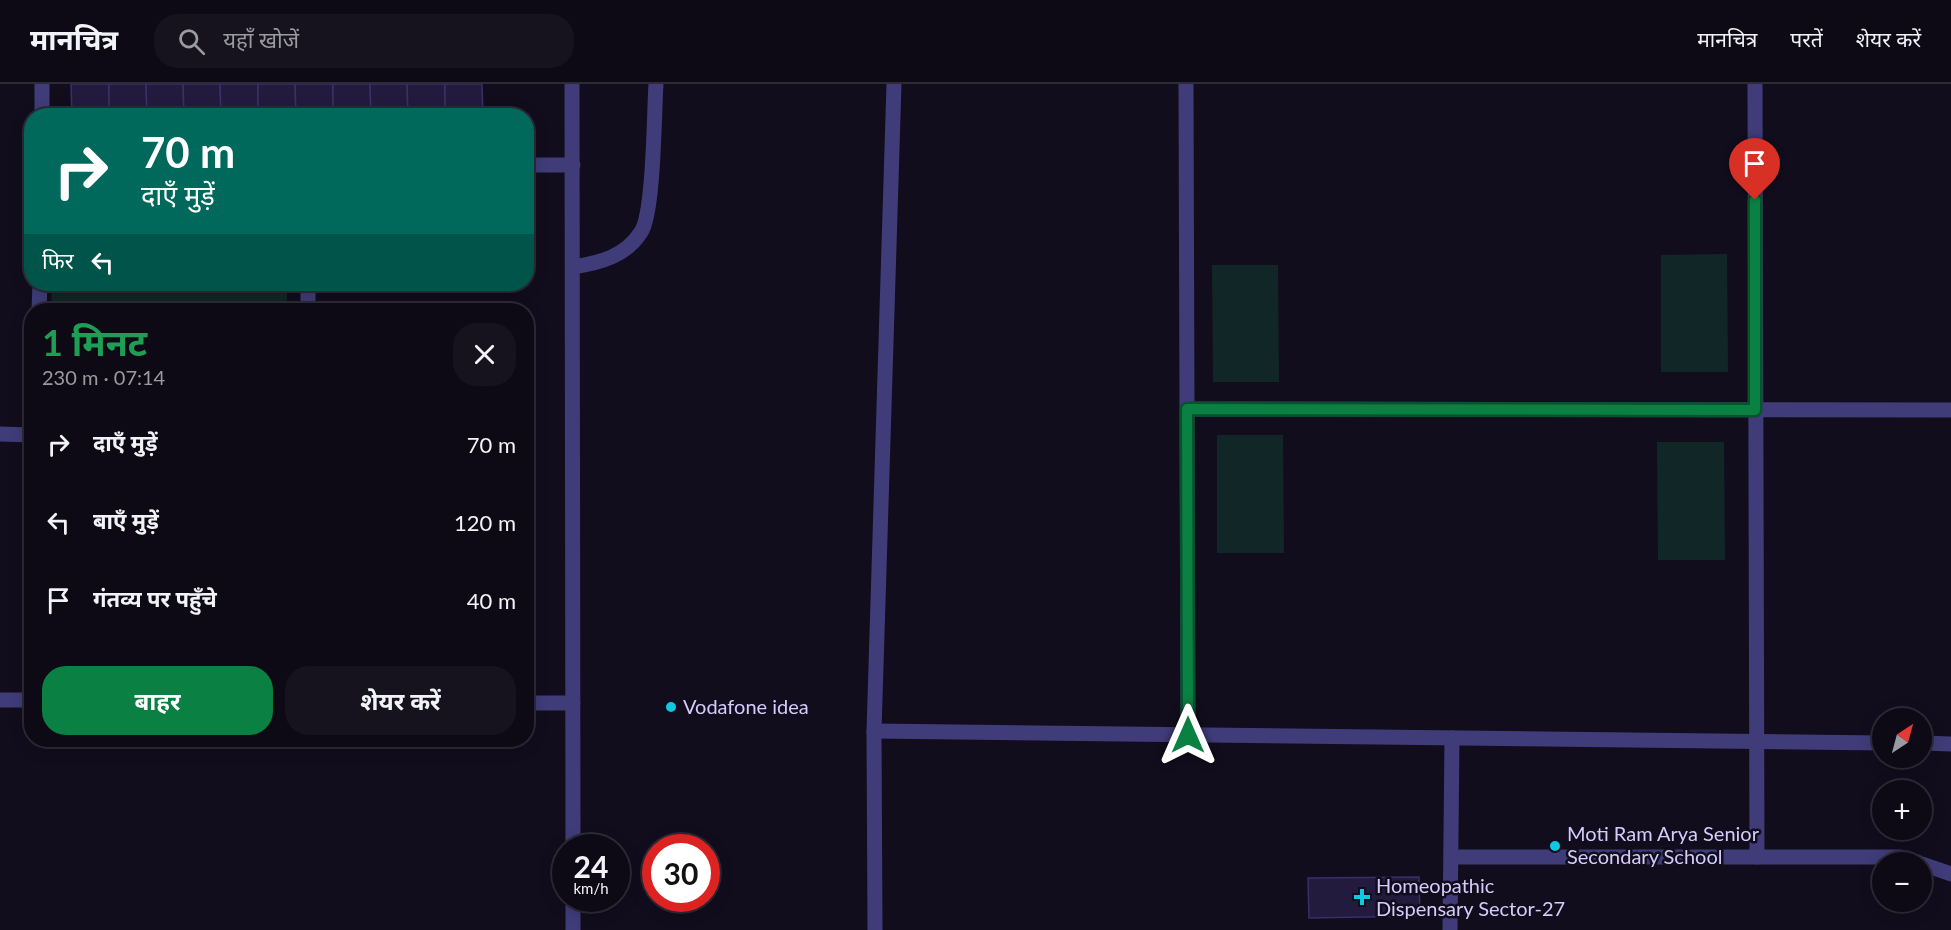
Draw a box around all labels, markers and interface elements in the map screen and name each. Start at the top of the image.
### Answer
search box [154,14,574,68]
text: मानचित्र [30,22,118,56]
icon: search [175,25,208,58]
text: यहाँ खोजें [223,26,299,53]
text: मानचित्र [1697,26,1757,51]
text: परतें [1790,26,1823,51]
text: शेयर करें [1856,26,1921,51]
text: 70 m [141,127,235,177]
icon: right [42,132,120,210]
pin [1729,138,1780,200]
icon: arrive [1738,147,1771,180]
text: दाएँ मुड़ें [141,178,215,211]
icon: left [86,246,119,279]
text: फिर [42,247,74,274]
text: 1 मिनट [42,320,147,364]
button: close [453,323,516,386]
text: 230 m · 07:14 [42,365,165,389]
icon: right [42,428,75,461]
text: दाएँ मुड़ें [93,429,157,456]
text: 70 m [467,431,516,458]
icon: left [42,506,75,539]
text: बाएँ मुड़ें [93,507,159,534]
text: 120 m [454,509,516,536]
icon: arrive [42,584,75,617]
text: गंतव्य पर पहुँचे [93,585,217,612]
text: 40 m [467,587,516,614]
button: बाहर [42,666,273,735]
button: शेयर करें [285,666,516,735]
place label: Vodafone idea [683,694,809,718]
marker: Vodafone idea [664,700,678,714]
position arrow [1156,703,1220,767]
north arrow [1872,708,1932,768]
map controls [1872,708,1932,912]
button: + [1872,780,1932,840]
place label: Moti Ram Arya Senior Secondary School [1567,821,1760,868]
speed limit sign: 30 [642,834,720,912]
marker: Moti Ram Arya Senior Secondary School [1548,839,1562,853]
text: 24 [574,848,608,884]
button: − [1872,852,1932,912]
place label: Homeopathic Dispensary Sector-27 [1376,873,1565,920]
text: km/h [573,879,609,897]
marker: Homeopathic Dispensary Sector-27 [1353,888,1371,906]

